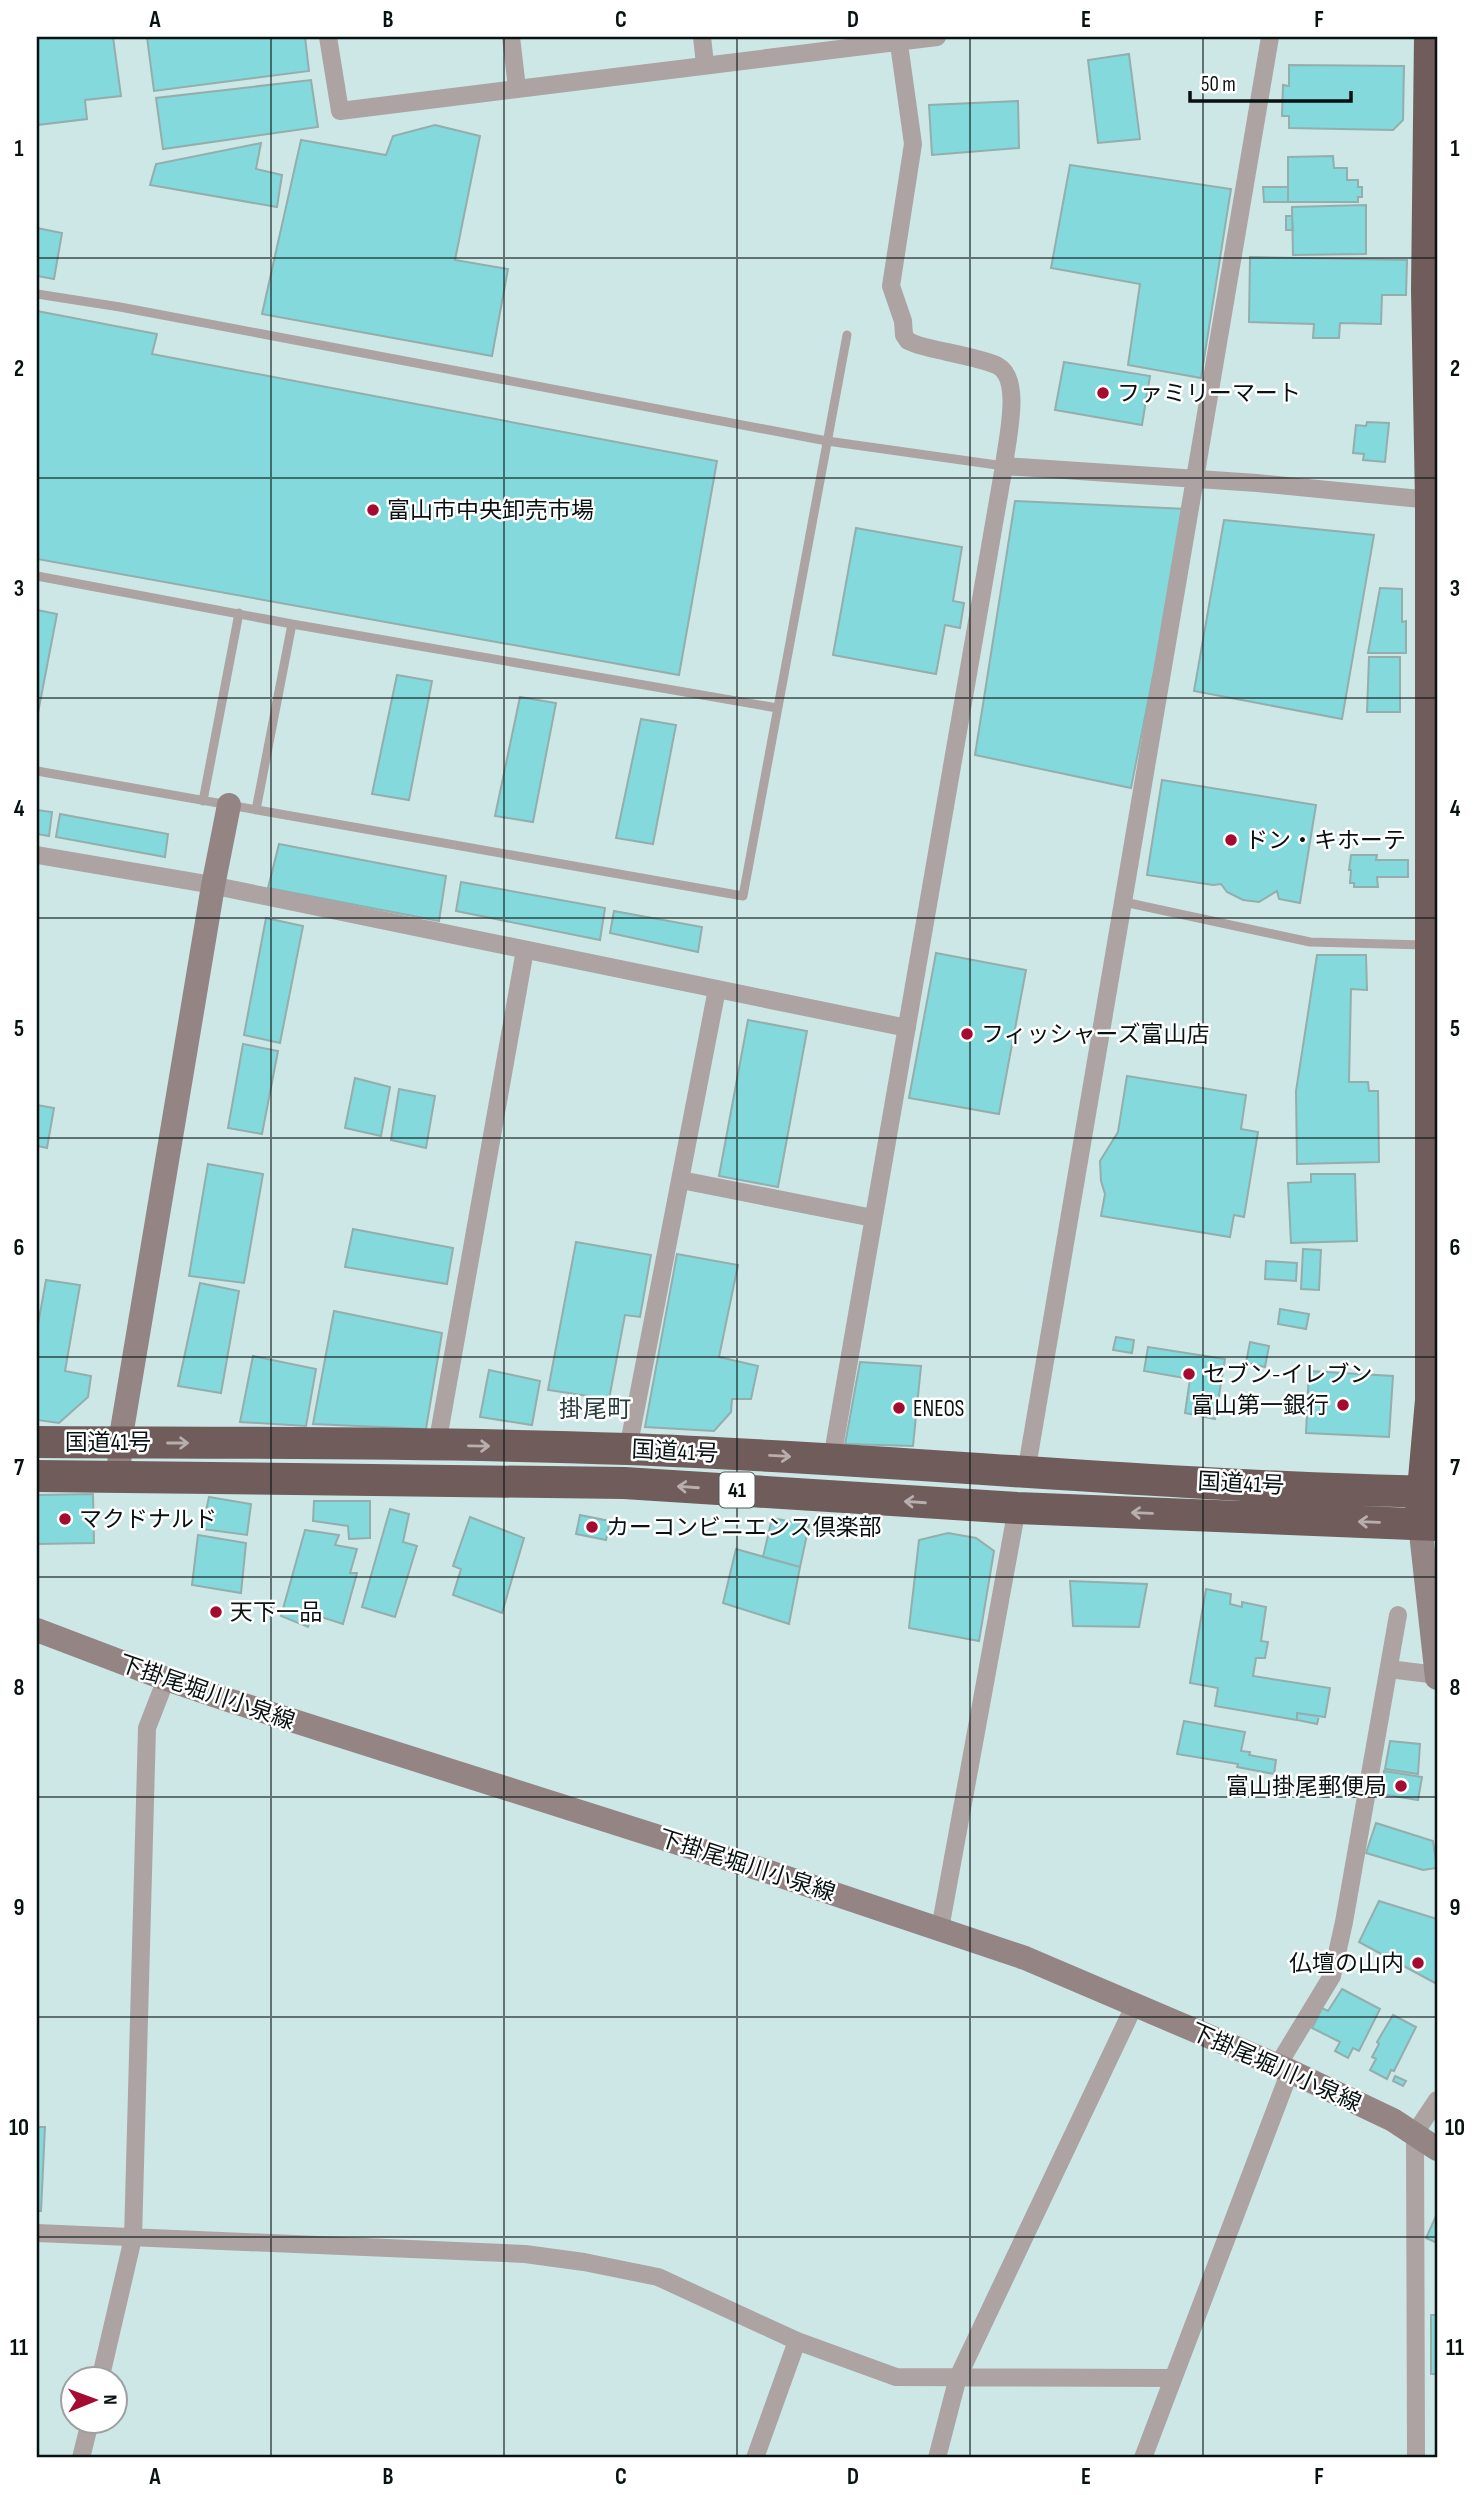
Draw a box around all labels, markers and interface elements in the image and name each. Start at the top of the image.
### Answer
text: A [149,6,162,34]
text: B [383,6,394,34]
text: C [615,6,627,34]
text: D [847,6,859,34]
text: E [1081,6,1091,34]
text: F [1314,6,1324,34]
scale bar [1190,60,1352,104]
text: 50 m [1201,72,1236,97]
text: 1 [14,135,24,163]
text: 1 [1450,135,1460,163]
text: 2 [14,355,24,383]
text: 2 [1450,355,1460,383]
place label: ファミリーマート [1117,380,1301,408]
marker: ファミリーマート [1095,385,1111,401]
place label: 富山市中央卸売市場 [387,497,594,525]
marker: 富山市中央卸売市場 [365,502,381,518]
text: 3 [14,575,24,603]
text: 3 [1450,575,1460,603]
text: 4 [14,795,25,823]
text: 4 [1450,795,1461,823]
place label: ドン・キホーテ [1245,827,1406,855]
marker: ドン・キホーテ [1223,832,1239,848]
text: 5 [14,1015,24,1043]
text: 5 [1450,1015,1460,1043]
place label: フィッシャーズ富山店 [981,1021,1209,1049]
marker: フィッシャーズ富山店 [959,1026,975,1042]
text: 6 [14,1234,24,1262]
text: 6 [1450,1234,1460,1262]
place label: セブン-イレブン [1203,1361,1372,1389]
marker: セブン-イレブン [1181,1366,1197,1382]
place label: 富山第一銀行 [1191,1392,1329,1420]
district label: 掛尾町 [559,1395,631,1424]
place label: ENEOS [913,1395,964,1423]
marker: 富山第一銀行 [1335,1397,1351,1413]
marker: ENEOS [891,1400,907,1416]
street label: 国道41号 [65,1429,151,1457]
one-way arrow [167,1436,190,1450]
street label: 国道41号 [631,1436,719,1468]
one-way arrow [468,1439,491,1453]
one-way arrow [769,1450,792,1463]
text: 7 [14,1454,24,1482]
text: 7 [1450,1454,1460,1482]
street label: 国道41号 [1197,1468,1285,1500]
road number: 41 [720,1472,754,1508]
one-way arrow [677,1480,699,1493]
one-way arrow [903,1495,926,1508]
place label: マクドナルド [79,1506,217,1534]
one-way arrow [1130,1507,1153,1520]
marker: マクドナルド [57,1511,73,1527]
place label: カーコンビニエンス倶楽部 [606,1514,882,1542]
one-way arrow [1358,1516,1381,1529]
marker: カーコンビニエンス倶楽部 [584,1519,600,1535]
place label: 天下一品 [230,1599,322,1627]
marker: 天下一品 [208,1604,224,1620]
street label: 下掛尾堀川小泉線 [115,1650,298,1736]
text: 8 [14,1674,25,1702]
text: 8 [1450,1674,1461,1702]
place label: 富山掛尾郵便局 [1226,1773,1387,1801]
marker: 富山掛尾郵便局 [1393,1778,1409,1794]
street label: 下掛尾堀川小泉線 [655,1824,839,1908]
text: 9 [14,1894,24,1922]
text: 9 [1450,1894,1460,1922]
place label: 仏壇の山内 [1289,1950,1404,1978]
marker: 仏壇の山内 [1410,1955,1426,1971]
street label: 下掛尾堀川小泉線 [1186,2018,1365,2118]
text: 10 [9,2114,29,2142]
text: 10 [1445,2114,1465,2142]
text: 11 [10,2334,28,2362]
text: 11 [1446,2334,1464,2362]
north arrow [60,2366,130,2436]
text: N [98,2394,121,2405]
text: A [149,2463,162,2491]
text: B [383,2463,394,2491]
text: C [615,2463,627,2491]
text: D [847,2463,859,2491]
text: E [1081,2463,1091,2491]
text: F [1314,2463,1324,2491]

